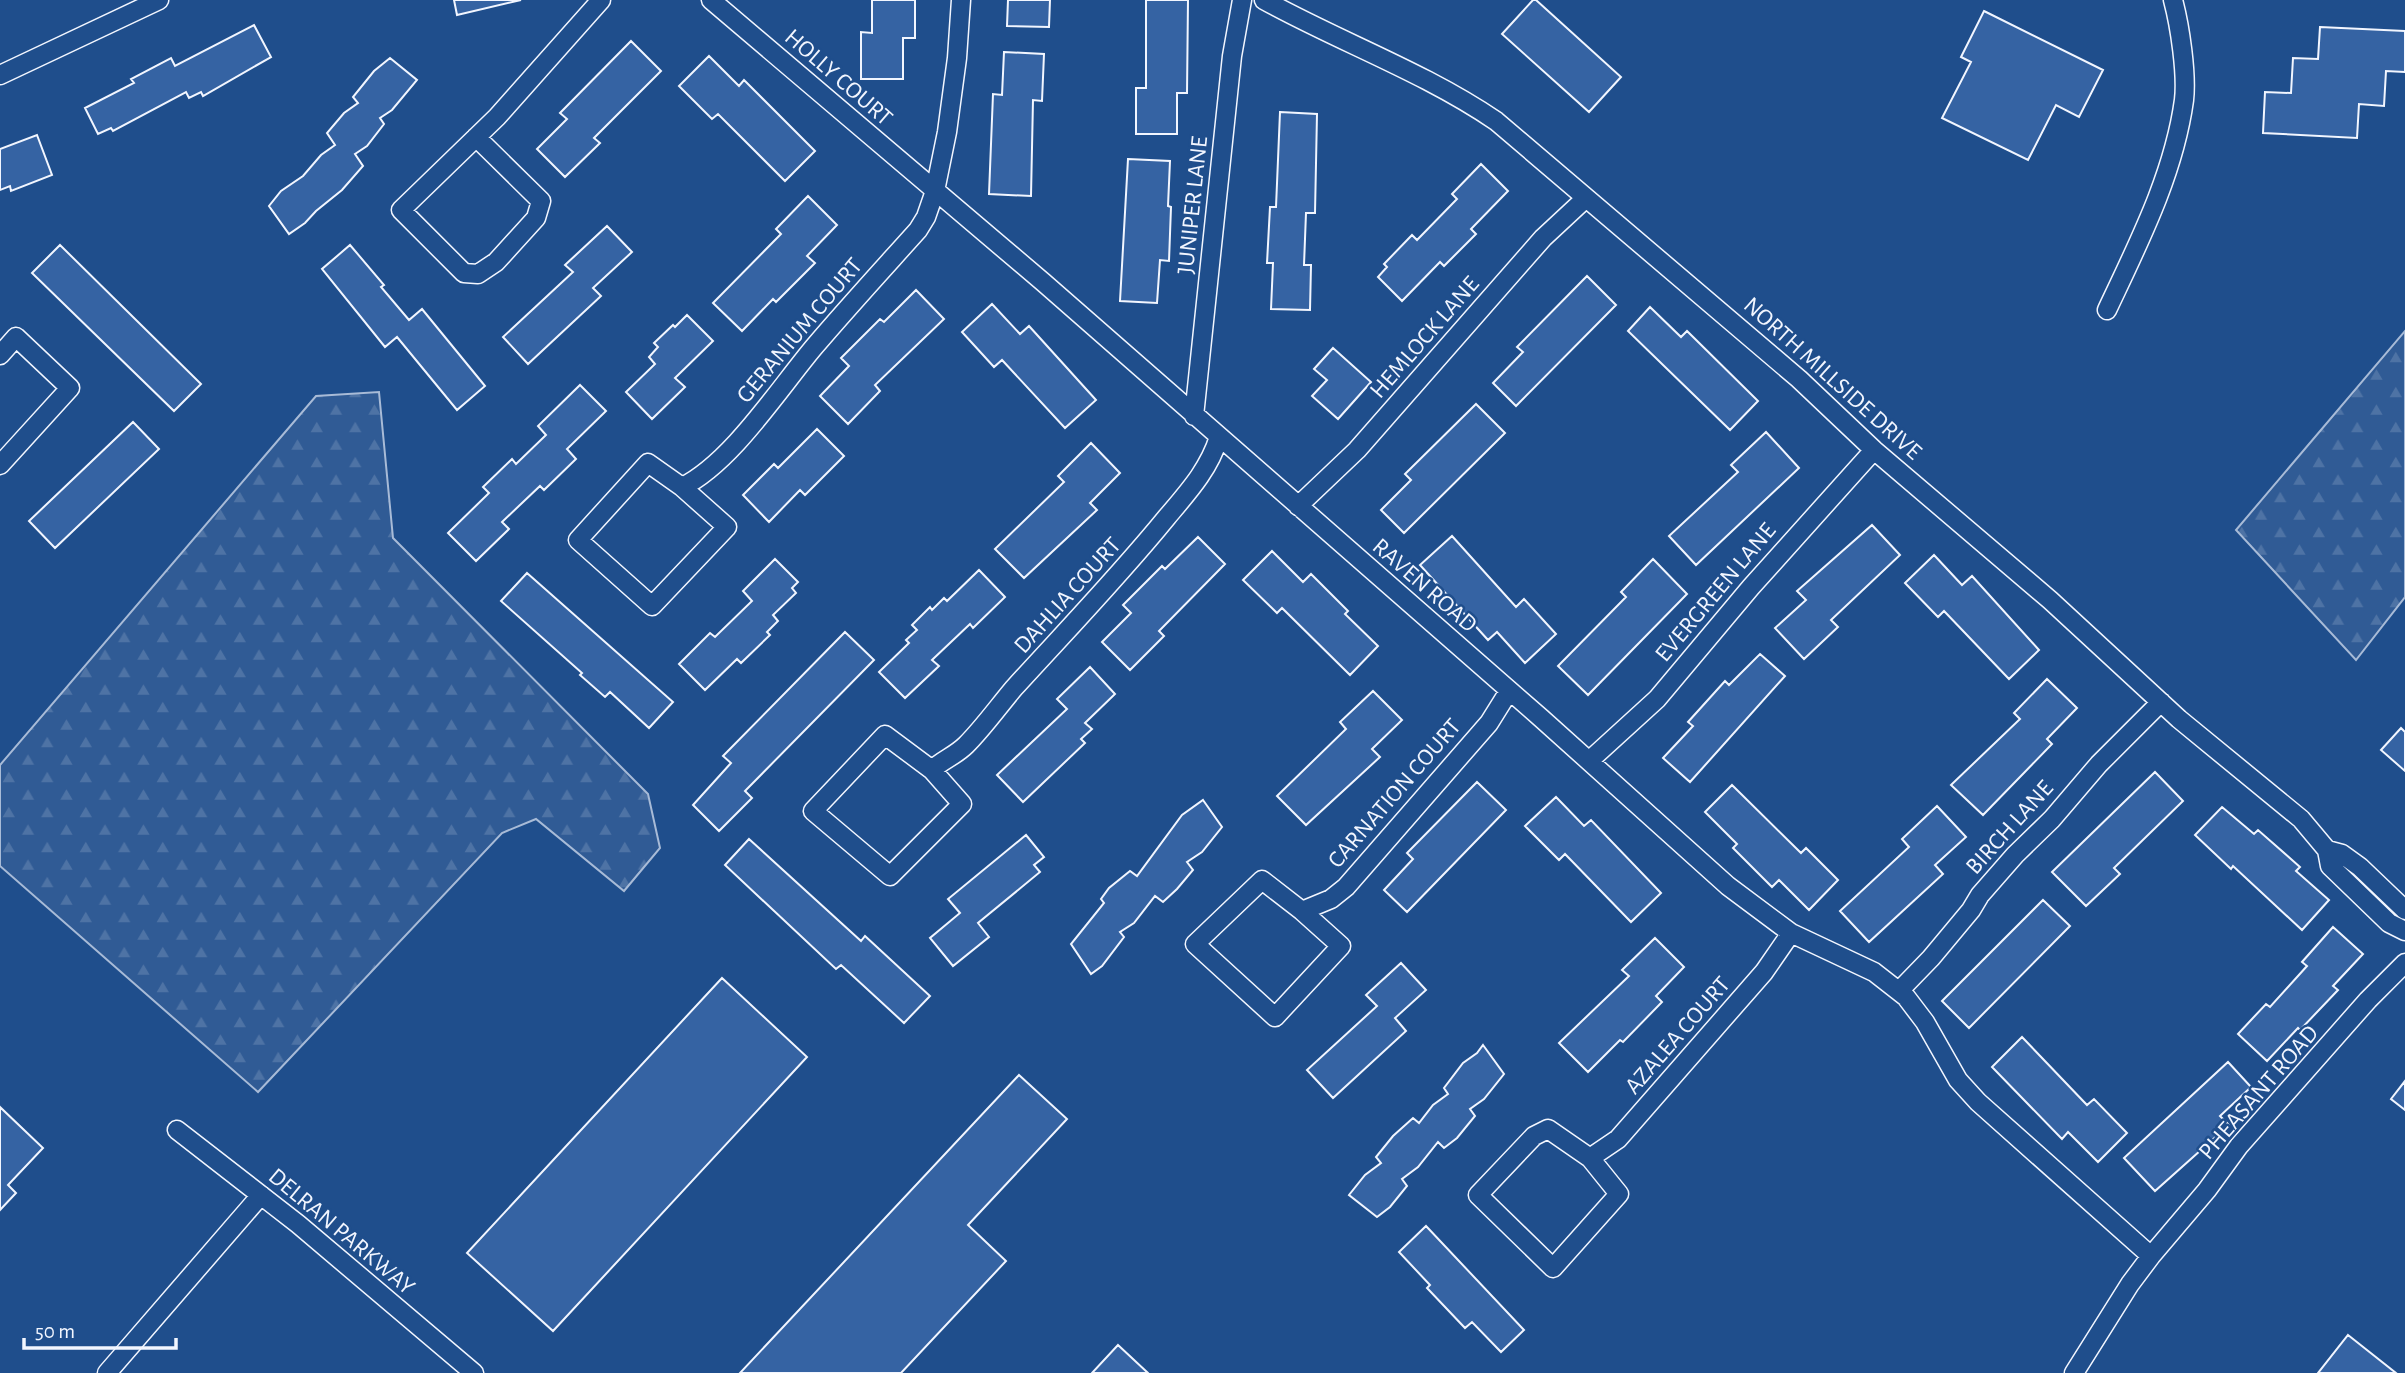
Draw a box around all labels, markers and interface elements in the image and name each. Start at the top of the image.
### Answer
street label: HOLLY COURT [780,25,897,131]
street label: JUNIPER LANE [1174,135,1212,275]
street label: GERANIUM COURT [732,253,867,408]
street label: HEMLOCK LANE [1366,272,1484,403]
street label: NORTH MILLSIDE DRIVE [1739,293,1926,465]
street label: EVERGREEN LANE [1651,518,1781,667]
street label: DAHLIA COURT [1010,533,1126,658]
street label: RAVEN ROAD [1368,534,1481,637]
street label: CARNATION COURT [1324,714,1466,873]
street label: BIRCH LANE [1962,776,2058,879]
street label: AZALEA COURT [1621,972,1735,1099]
street label: PHEASANT ROAD [2194,1021,2323,1164]
street label: DELRAN PARKWAY [264,1164,419,1300]
scale bar [24,1306,177,1350]
text: 50 m [35,1321,75,1342]

